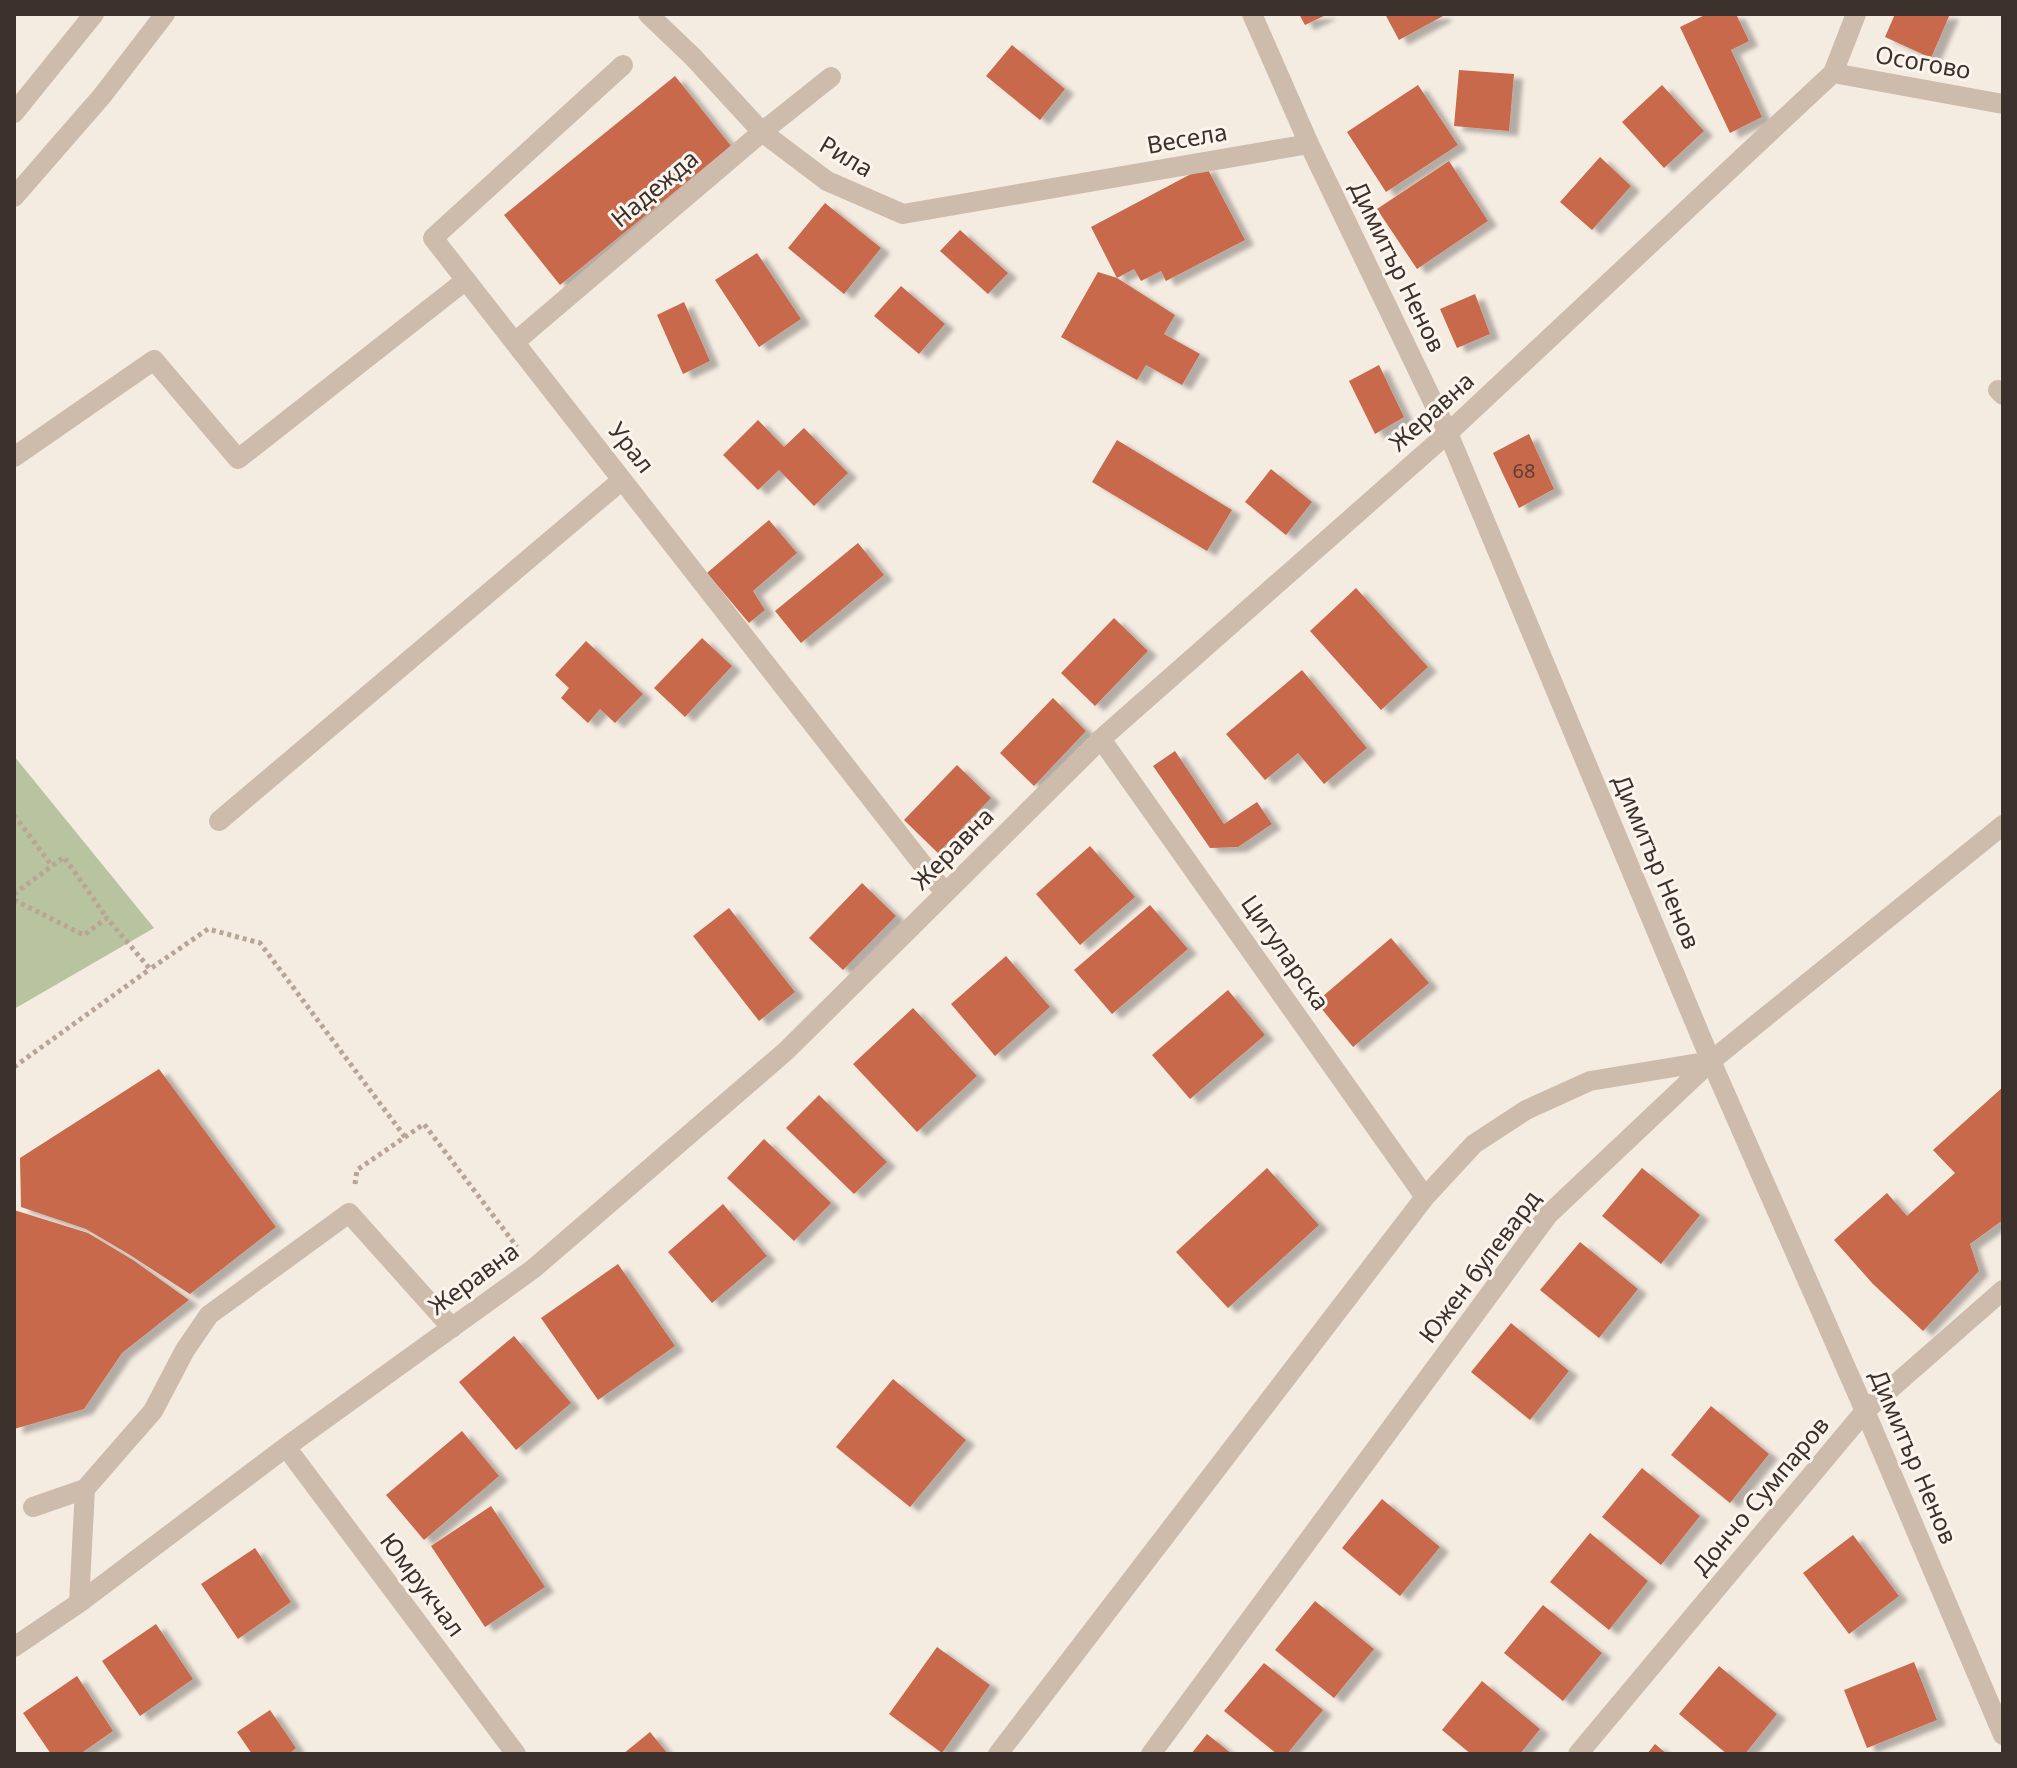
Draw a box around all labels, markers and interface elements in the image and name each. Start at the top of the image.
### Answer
street label: Осогово [1873,37,1974,86]
street label: Весела [1144,114,1230,161]
street label: Рила [814,127,880,184]
street label: Надежда [603,142,705,234]
street label: Димитър Ненов [1343,175,1454,357]
street label: Жеравна [1381,364,1481,458]
street label: Урал [602,415,663,480]
house number: 68 [1513,457,1535,484]
street label: Димитър Ненов [1606,769,1709,954]
street label: Жеравна [903,799,1000,896]
street label: Цигуларска [1234,888,1338,1016]
street label: Южен булевард [1410,1183,1547,1349]
street label: Жеравна [421,1234,525,1322]
street label: Димитър Ненов [1863,1364,1966,1549]
street label: Дончо Сумпаров [1684,1409,1836,1581]
street label: Юмрукчал [373,1525,473,1643]

